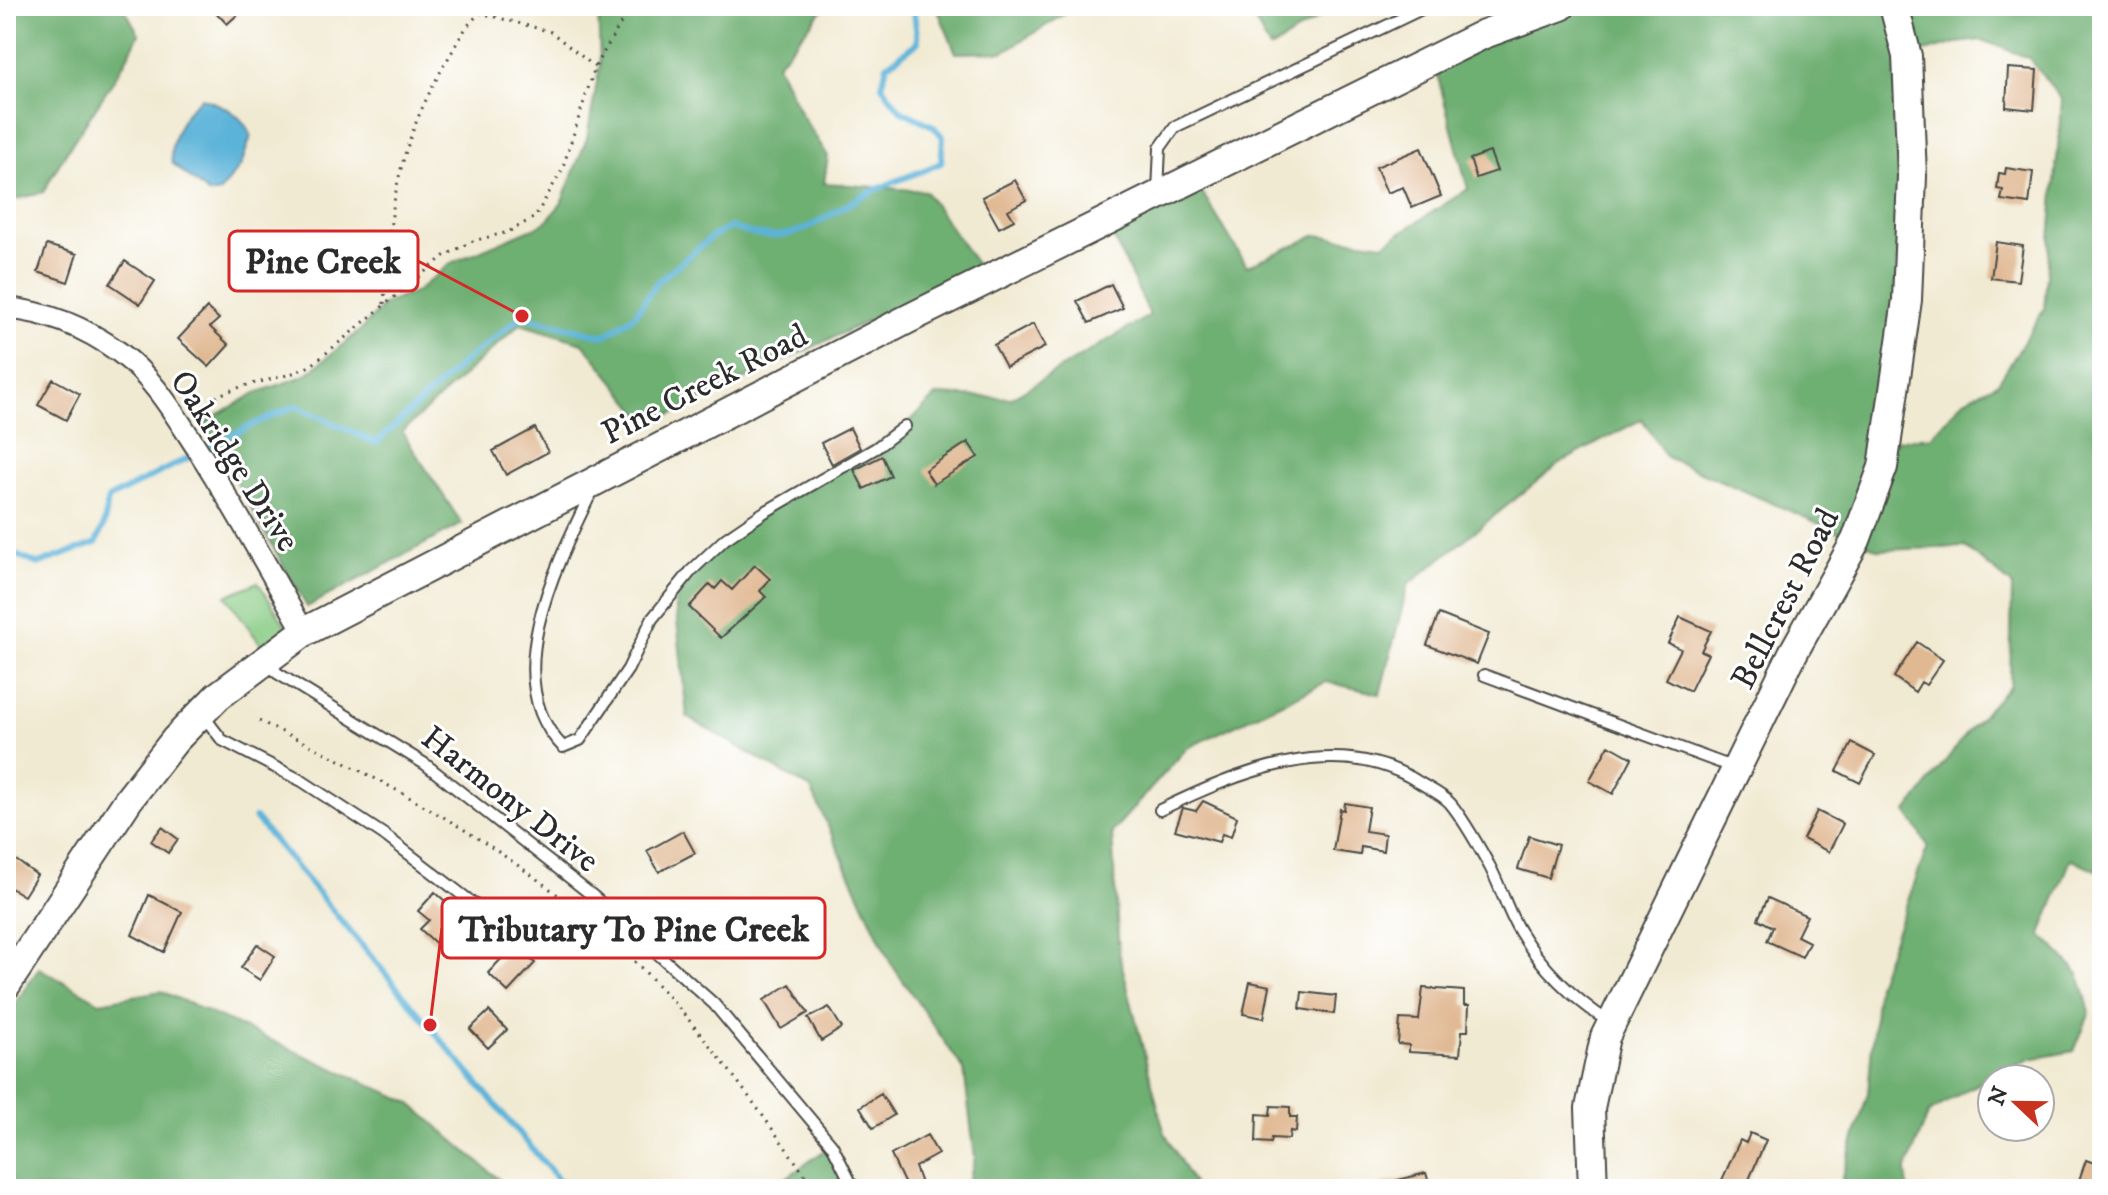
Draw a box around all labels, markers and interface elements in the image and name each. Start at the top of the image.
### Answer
callout: Pine Creek [229,231,418,291]
text: Pine Creek [245,240,402,285]
street label: Pine Creek Road [595,315,815,455]
street label: Oakridge Drive [160,363,308,559]
street label: Bellcrest Road [1722,501,1849,696]
street label: Harmony Drive [412,717,607,882]
callout: Tributary To Pine Creek [442,898,825,958]
text: Tributary To Pine Creek [458,908,810,953]
north arrow [1976,1063,2056,1143]
text: N [1983,1083,2015,1110]

